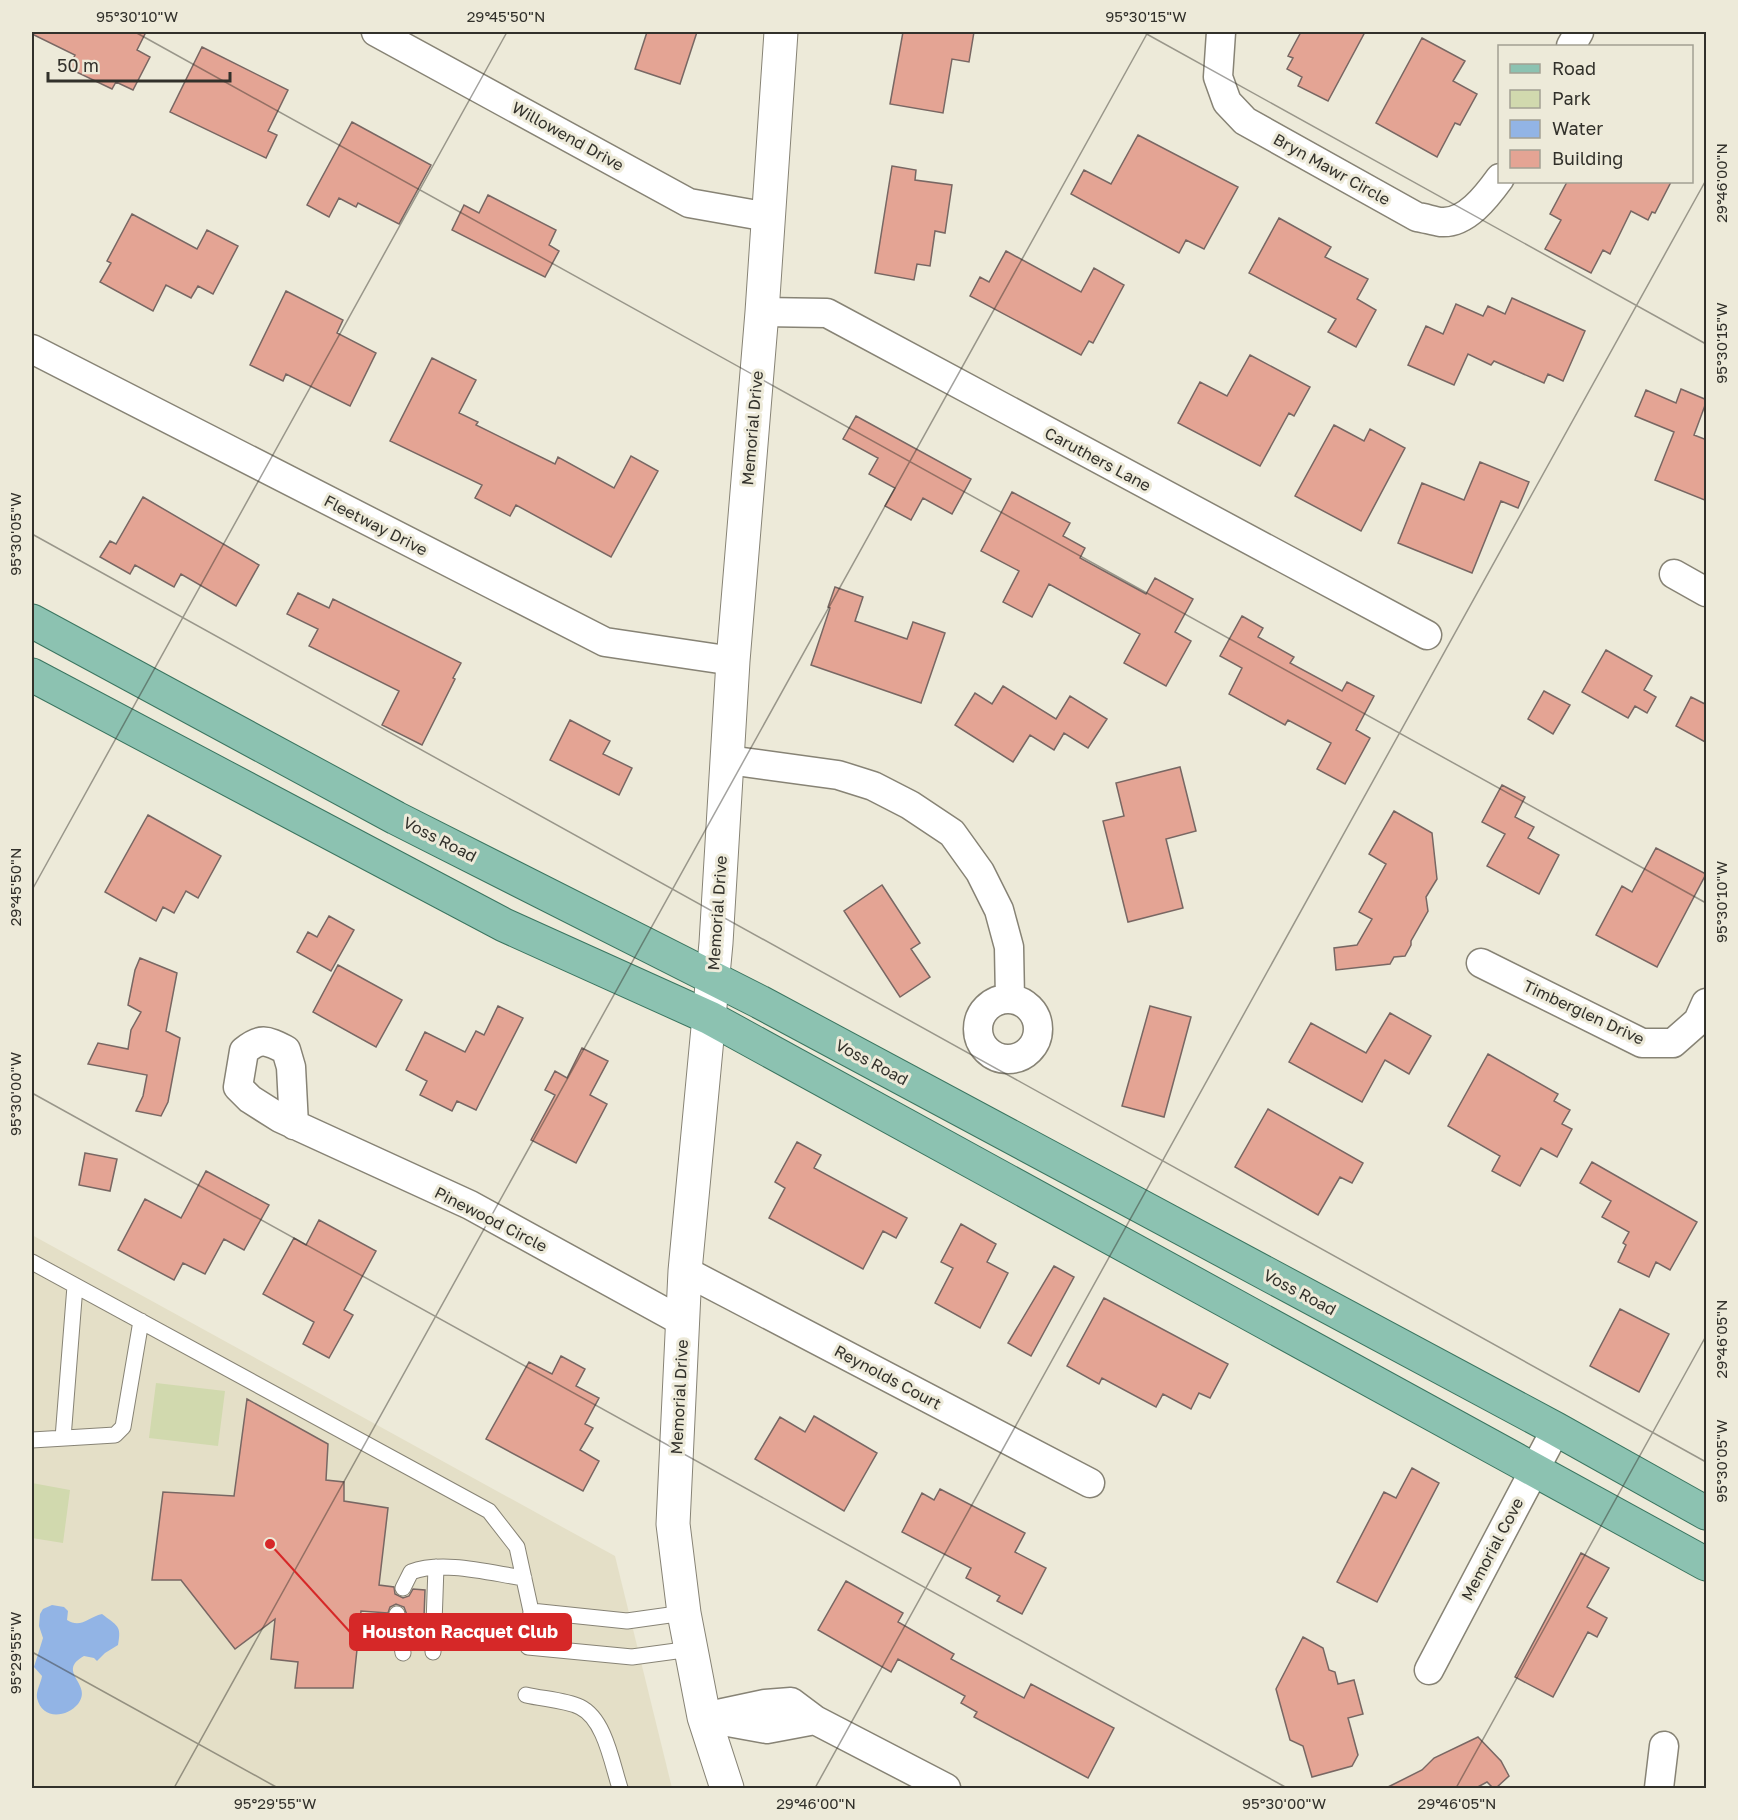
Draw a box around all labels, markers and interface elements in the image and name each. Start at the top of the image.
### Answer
text: 95°30'10"W [96,7,178,25]
text: 29°45'50"N [467,7,545,25]
text: 95°30'15"W [1105,7,1187,25]
scale bar [48,45,230,83]
legend [1498,45,1693,183]
text: 50 m [57,54,99,76]
text: Road [1552,57,1596,79]
text: Park [1552,87,1591,109]
street label: Willowend Drive [509,97,627,175]
text: Water [1552,117,1603,139]
street label: Bryn Mawr Circle [1270,129,1394,209]
text: 29°46'00"N [1712,143,1730,223]
text: Building [1552,147,1623,169]
text: 95°30'15"W [1712,302,1730,384]
street label: Memorial Drive [737,370,767,486]
street label: Caruthers Lane [1041,423,1155,495]
street label: Fleetway Drive [321,490,431,560]
text: 95°30'05"W [6,492,24,576]
street label: Voss Road [400,812,480,866]
text: 29°45'50"N [6,848,24,926]
street label: Memorial Drive [703,855,731,971]
text: 95°30'10"W [1712,861,1730,943]
street label: Timberglen Drive [1520,975,1648,1049]
street label: Voss Road [832,1035,912,1089]
text: 95°30'00"W [6,1052,24,1136]
street label: Pinewood Circle [431,1182,551,1256]
street label: Voss Road [1260,1265,1340,1319]
text: 29°46'05"N [1712,1299,1730,1379]
street label: Memorial Drive [666,1339,692,1455]
street label: Reynolds Court [831,1340,945,1414]
text: 95°30'05"W [1712,1419,1730,1503]
street label: Memorial Cove [1457,1494,1527,1604]
text: 95°29'55"W [6,1612,24,1694]
callout: Houston Racquet Club [350,1614,571,1650]
text: Houston Racquet Club [362,1620,558,1642]
text: 95°29'55"W [234,1794,316,1812]
text: 29°46'00"N [776,1794,856,1812]
text: 95°30'00"W [1242,1794,1326,1812]
text: 29°46'05"N [1417,1794,1497,1812]

